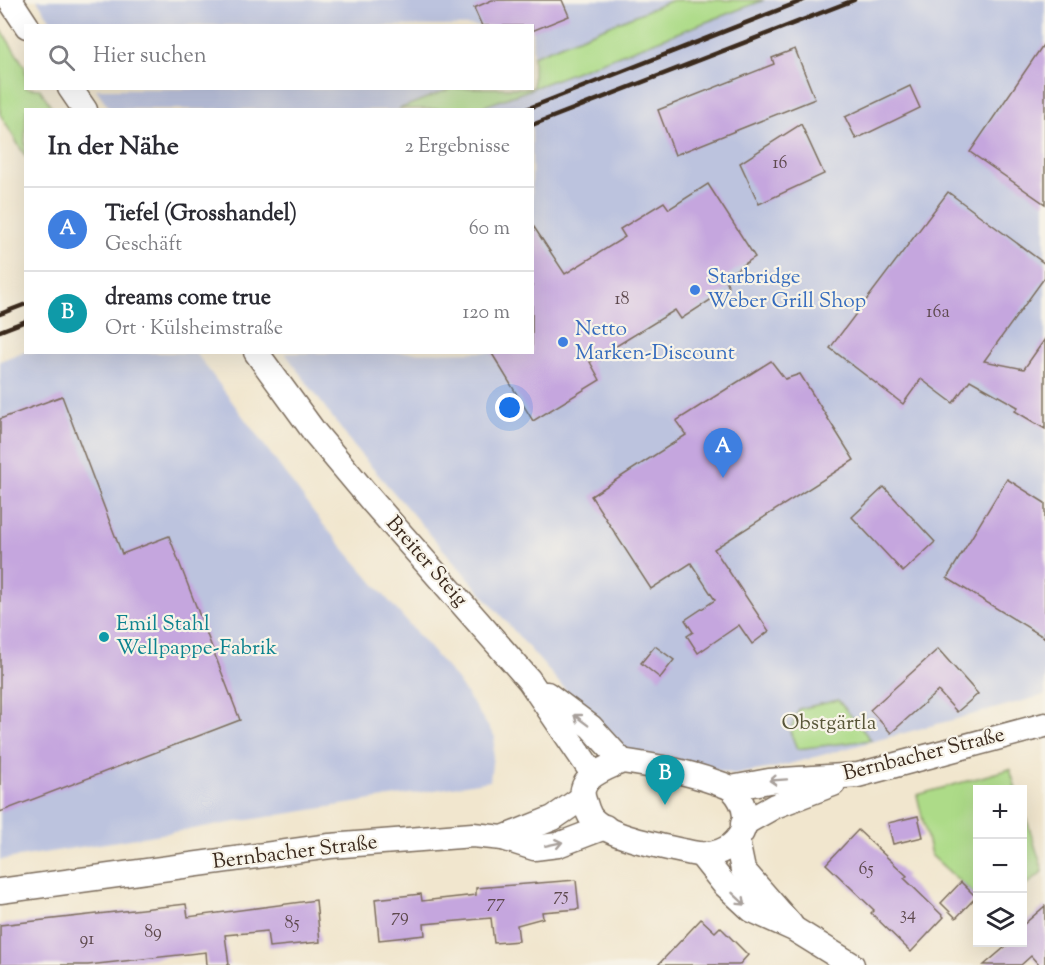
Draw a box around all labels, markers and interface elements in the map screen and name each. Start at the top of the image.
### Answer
search box [24,24,534,90]
icon: search [45,41,78,74]
text: Hier suchen [93,41,207,73]
text: In der Nähe [48,129,179,166]
text: 2 Ergebnisse [405,133,510,162]
house number: 16 [772,151,788,177]
text: Tiefel (Grosshandel) [105,199,297,231]
text: A [59,215,76,244]
text: 60 m [469,215,510,244]
text: Geschäft [105,231,182,260]
place label: Starbridge Weber Grill Shop [707,263,866,317]
text: dreams come true [105,283,271,315]
marker: Starbridge Weber Grill Shop [688,283,702,297]
house number: 18 [614,287,630,313]
text: B [61,299,74,328]
text: 120 m [462,299,510,328]
house number: 16a [926,300,950,326]
text: Ort · Külsheimstraße [105,315,283,344]
place label: Netto Marken-Discount [575,315,735,369]
marker: Netto Marken-Discount [556,335,570,349]
your location [495,393,524,422]
pin: A [704,428,742,478]
street label: Breiter Steig [378,510,474,614]
place label: Emil Stahl Wellpappe-Fabrik [116,610,278,664]
marker: Emil Stahl Wellpappe-Fabrik [97,630,111,644]
park label: Obstgärtla [781,709,877,739]
one-way arrow [573,714,589,726]
street label: Bernbacher Straße [840,720,1008,790]
pin: B [646,756,684,805]
one-way arrow [769,775,789,786]
map controls [973,785,1027,947]
button: + [973,785,1027,839]
street label: Bernbacher Straße [211,828,379,878]
one-way arrow [544,838,563,849]
button: − [973,839,1027,893]
house number: 65 [858,857,874,883]
house number: 75 [553,883,569,909]
house number: 77 [487,890,505,916]
one-way arrow [732,892,747,906]
button: layers [973,893,1027,947]
house number: 34 [900,902,916,928]
house number: 79 [391,904,409,930]
house number: 85 [284,911,300,937]
house number: 89 [144,920,162,946]
house number: 91 [80,927,94,953]

